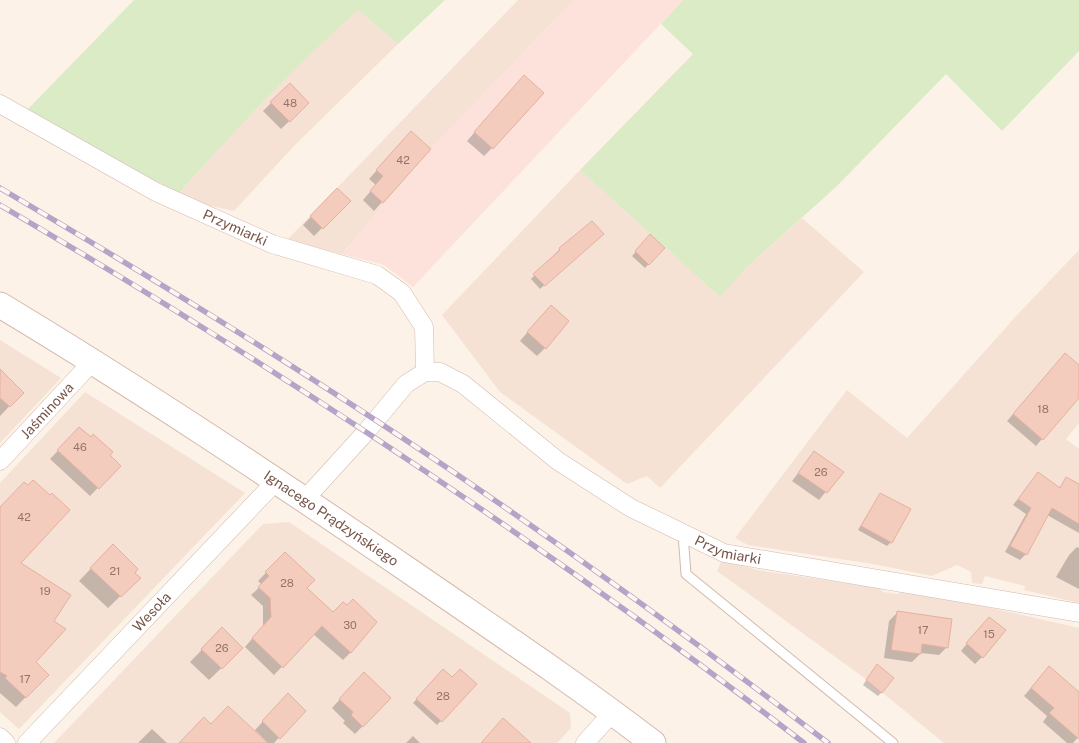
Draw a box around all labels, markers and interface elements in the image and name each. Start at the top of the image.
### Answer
house number: 48 [283,97,297,109]
house number: 42 [396,154,410,166]
street label: Przymiarki [201,206,270,249]
street label: Jaśminowa [17,379,77,442]
house number: 18 [1037,403,1049,415]
house number: 46 [73,441,87,453]
house number: 26 [814,466,828,478]
street label: Ignacego Prądzyńskiego [261,467,402,569]
house number: 42 [17,511,31,523]
street label: Przymiarki [692,532,762,567]
house number: 21 [109,565,121,577]
house number: 28 [280,577,294,589]
house number: 19 [39,585,51,597]
street label: Wesoła [129,589,174,635]
house number: 30 [343,619,357,631]
house number: 17 [917,624,929,636]
house number: 15 [983,628,995,640]
house number: 26 [215,642,229,654]
house number: 17 [19,673,31,685]
house number: 28 [436,690,450,702]

